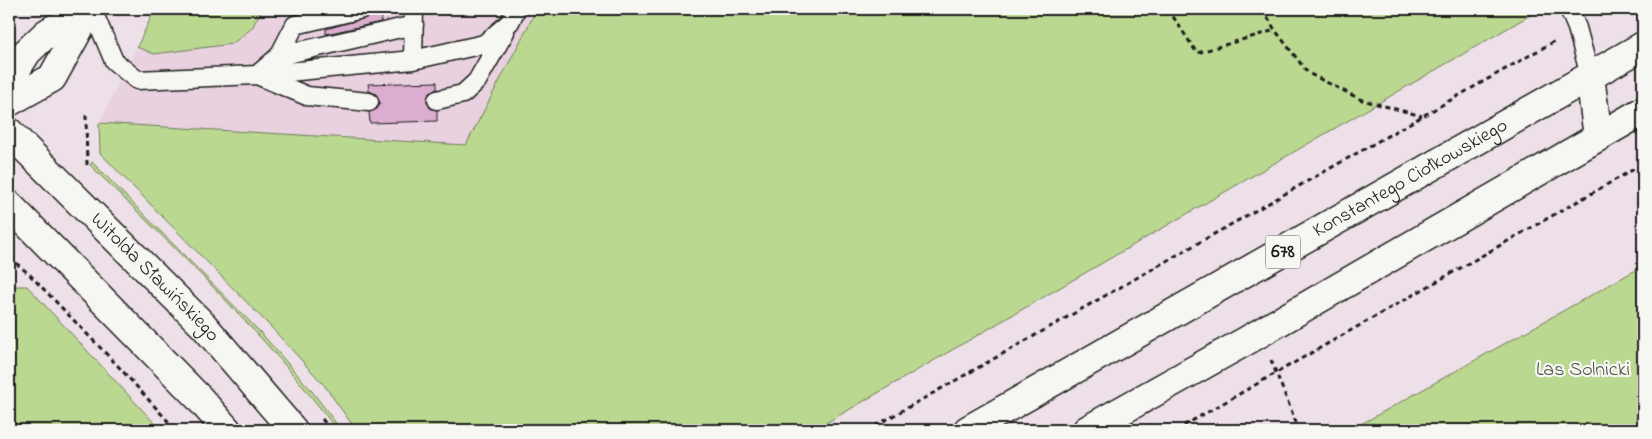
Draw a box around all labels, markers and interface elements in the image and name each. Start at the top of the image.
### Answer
street label: Konstantego Ciołkowskiego [1308,111,1513,245]
street label: Witolda Sławińskiego [84,206,226,349]
road number: 678 [1266,236,1300,268]
park label: Las Solnicki [1536,356,1630,385]

